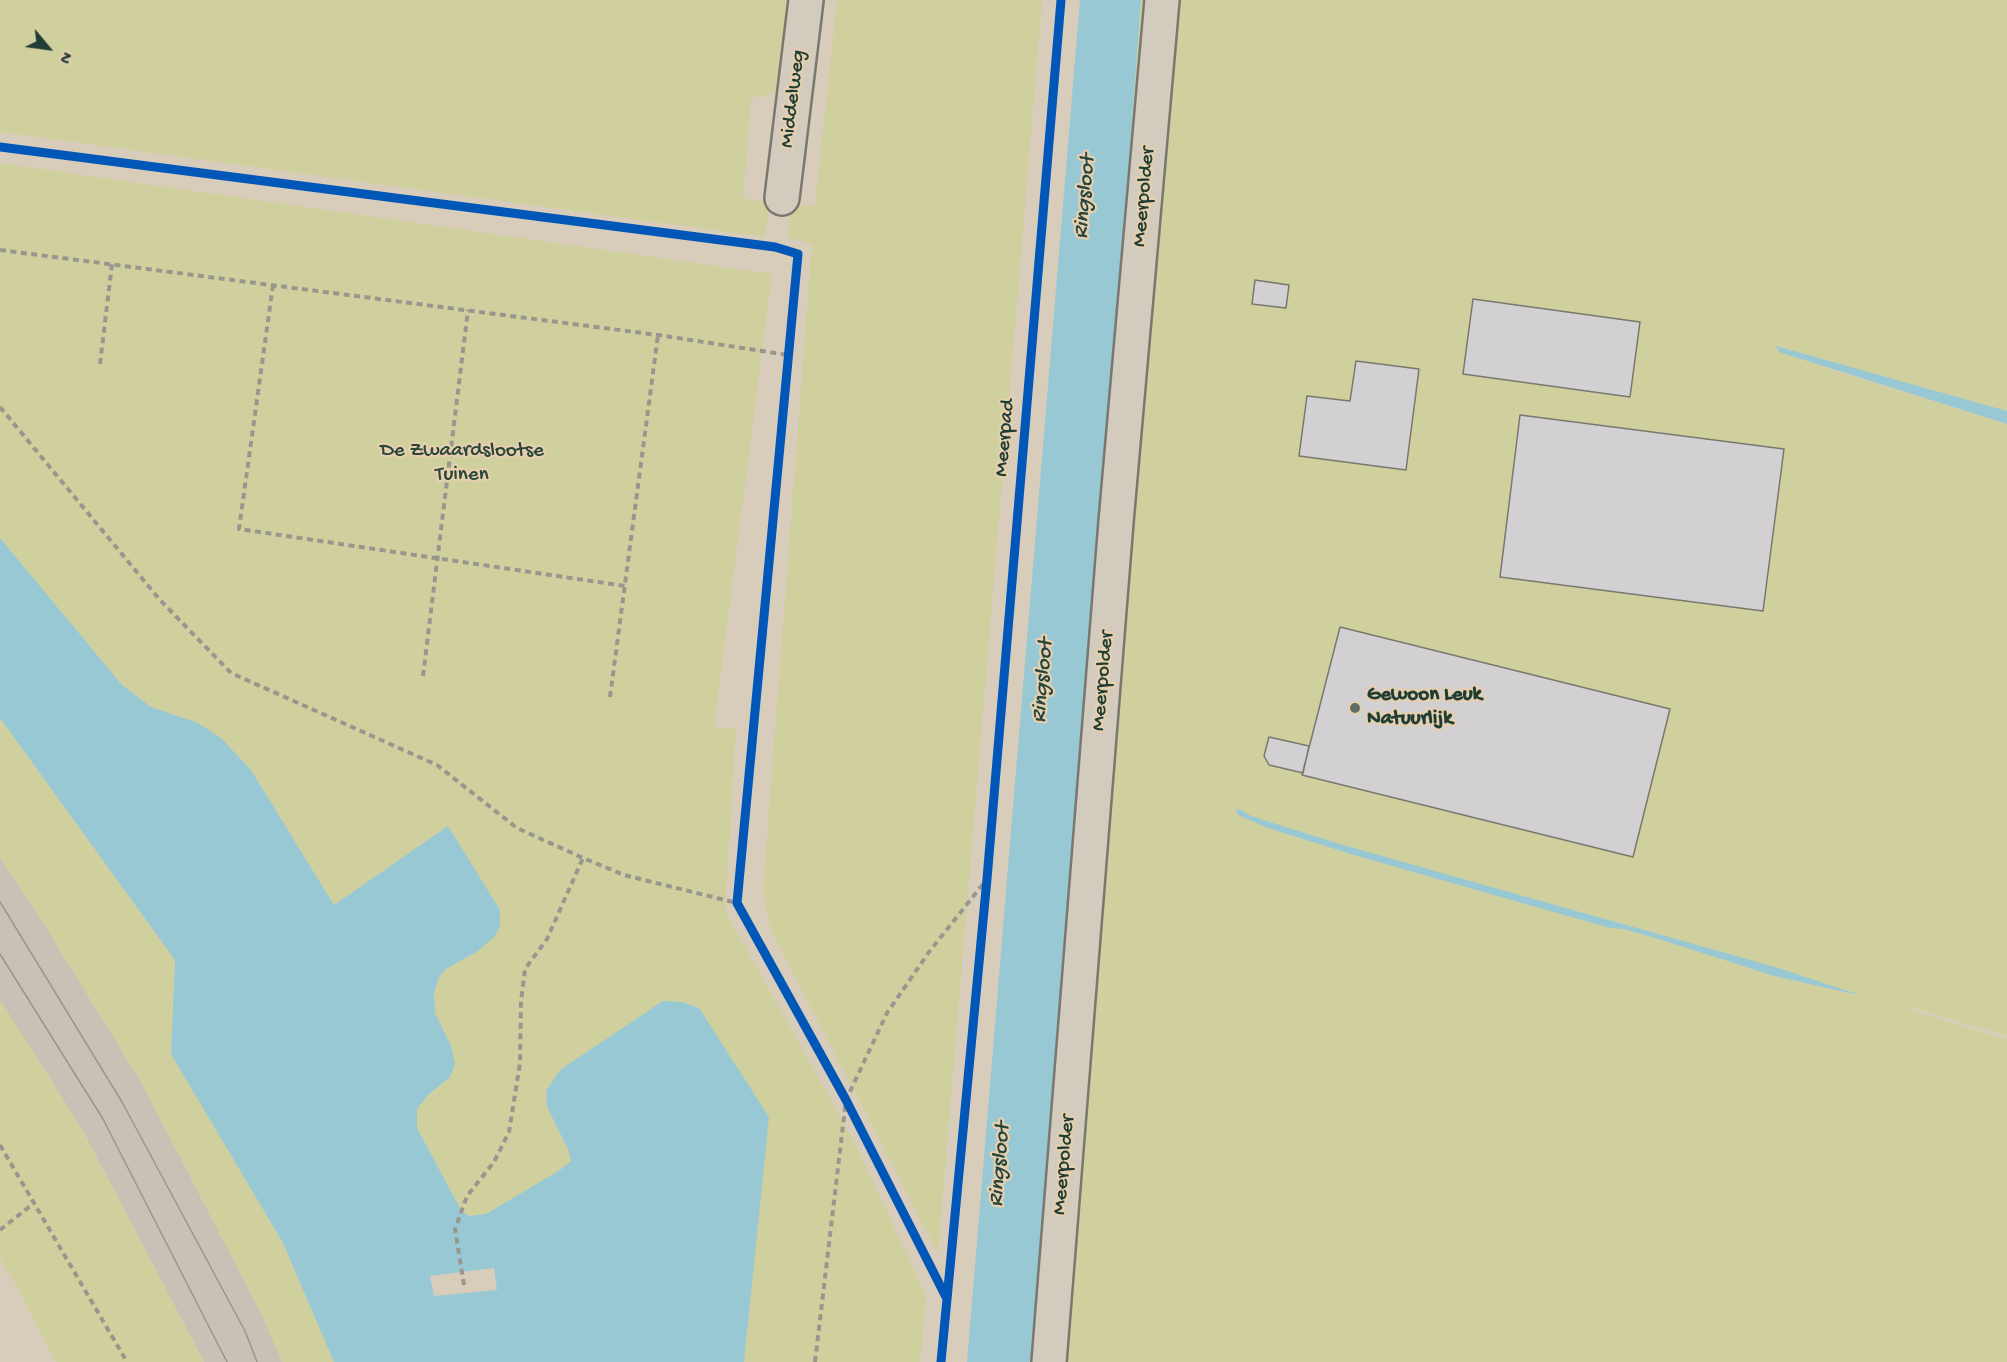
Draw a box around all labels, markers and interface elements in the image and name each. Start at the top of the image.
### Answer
north arrow [18,18,78,78]
text: N [53,48,75,66]
street label: Middelweg [776,49,812,149]
street label: Meerpolder [1128,146,1162,248]
water label: Ringsloot [1069,154,1103,240]
street label: Meerpad [990,398,1022,478]
park label: De Zwaardslootse Tuinen [380,439,544,489]
street label: Meerpolder [1087,630,1121,732]
water label: Ringsloot [1027,638,1061,724]
place label: Gewoon Leuk Natuurlijk [1367,683,1482,733]
marker: Gewoon Leuk Natuurlijk [1348,701,1362,715]
street label: Meerpolder [1048,1114,1082,1216]
water label: Ringsloot [984,1122,1018,1208]

